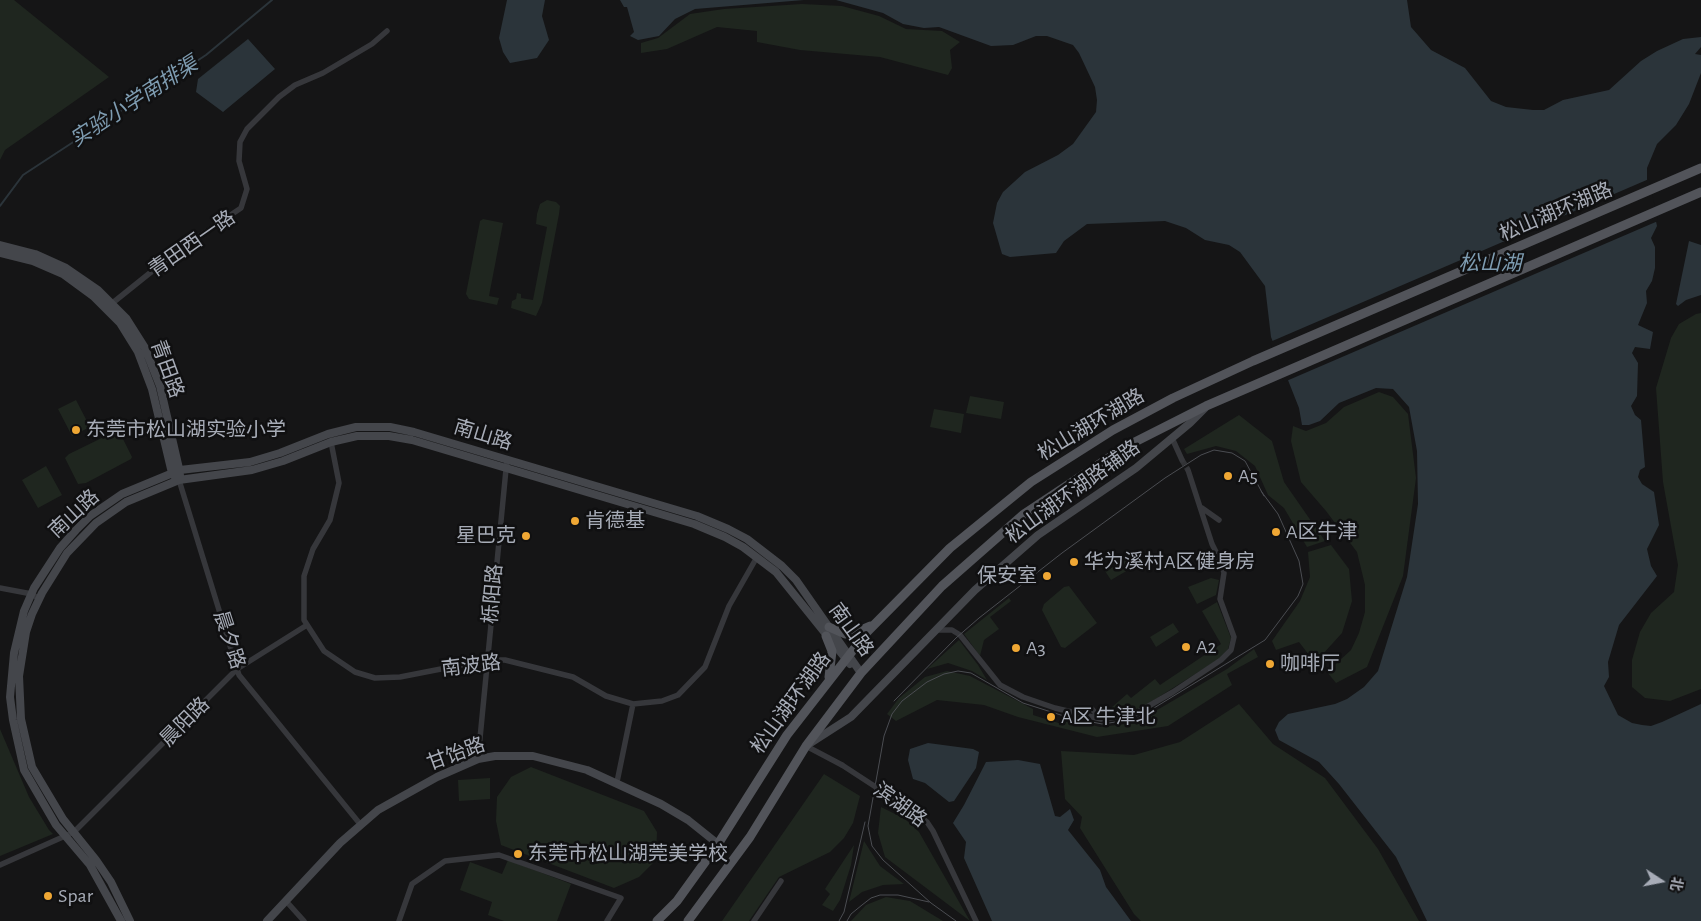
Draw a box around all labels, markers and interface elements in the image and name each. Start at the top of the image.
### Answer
water label: 实验小学南排渠 [65,51,203,153]
street label: 松山湖环湖路 [1496,178,1616,246]
street label: 青田西一路 [144,205,240,283]
water label: 松山湖 [1459,251,1521,277]
street label: 青田路 [145,337,189,401]
street label: 松山湖环湖路 [1033,384,1149,466]
street label: 南山路 [451,415,515,455]
place label: 东莞市松山湖实验小学 [86,418,286,442]
marker: 东莞市松山湖实验小学 [70,424,82,436]
street label: 松山湖环湖路辅路 [1001,435,1145,549]
place label: A5 [1238,464,1258,488]
marker: A5 [1222,470,1234,482]
street label: 南山路 [44,485,104,543]
place label: 肯德基 [585,509,645,533]
marker: 肯德基 [569,515,581,527]
place label: A区牛津 [1286,520,1358,544]
place label: 星巴克 [456,524,516,548]
marker: A区牛津 [1270,526,1282,538]
marker: 星巴克 [520,530,532,542]
place label: 华为溪村A区健身房 [1084,550,1256,574]
marker: 华为溪村A区健身房 [1068,556,1080,568]
street label: 栎阳路 [478,563,508,625]
place label: 保安室 [977,564,1037,588]
marker: 保安室 [1041,570,1053,582]
street label: 南山路 [824,599,878,661]
street label: 晨夕路 [208,608,250,672]
place label: A2 [1196,635,1217,659]
place label: A3 [1026,636,1046,660]
marker: A2 [1180,641,1192,653]
marker: A3 [1010,642,1022,654]
street label: 松山湖环湖路 [746,647,836,759]
street label: 南波路 [440,650,502,682]
place label: 咖啡厅 [1280,652,1340,676]
marker: 咖啡厅 [1264,658,1276,670]
street label: 晨阳路 [155,692,215,752]
place label: A区 牛津北 [1061,705,1156,729]
marker: A区 牛津北 [1045,711,1057,723]
street label: 甘饴路 [424,732,488,776]
street label: 滨湖路 [869,778,931,832]
place label: 东莞市松山湖莞美学校 [528,842,728,866]
marker: 东莞市松山湖莞美学校 [512,848,524,860]
north arrow [1636,856,1686,906]
text: 北 [1668,876,1684,892]
place label: Spar [58,884,93,908]
marker: Spar [42,890,54,902]

